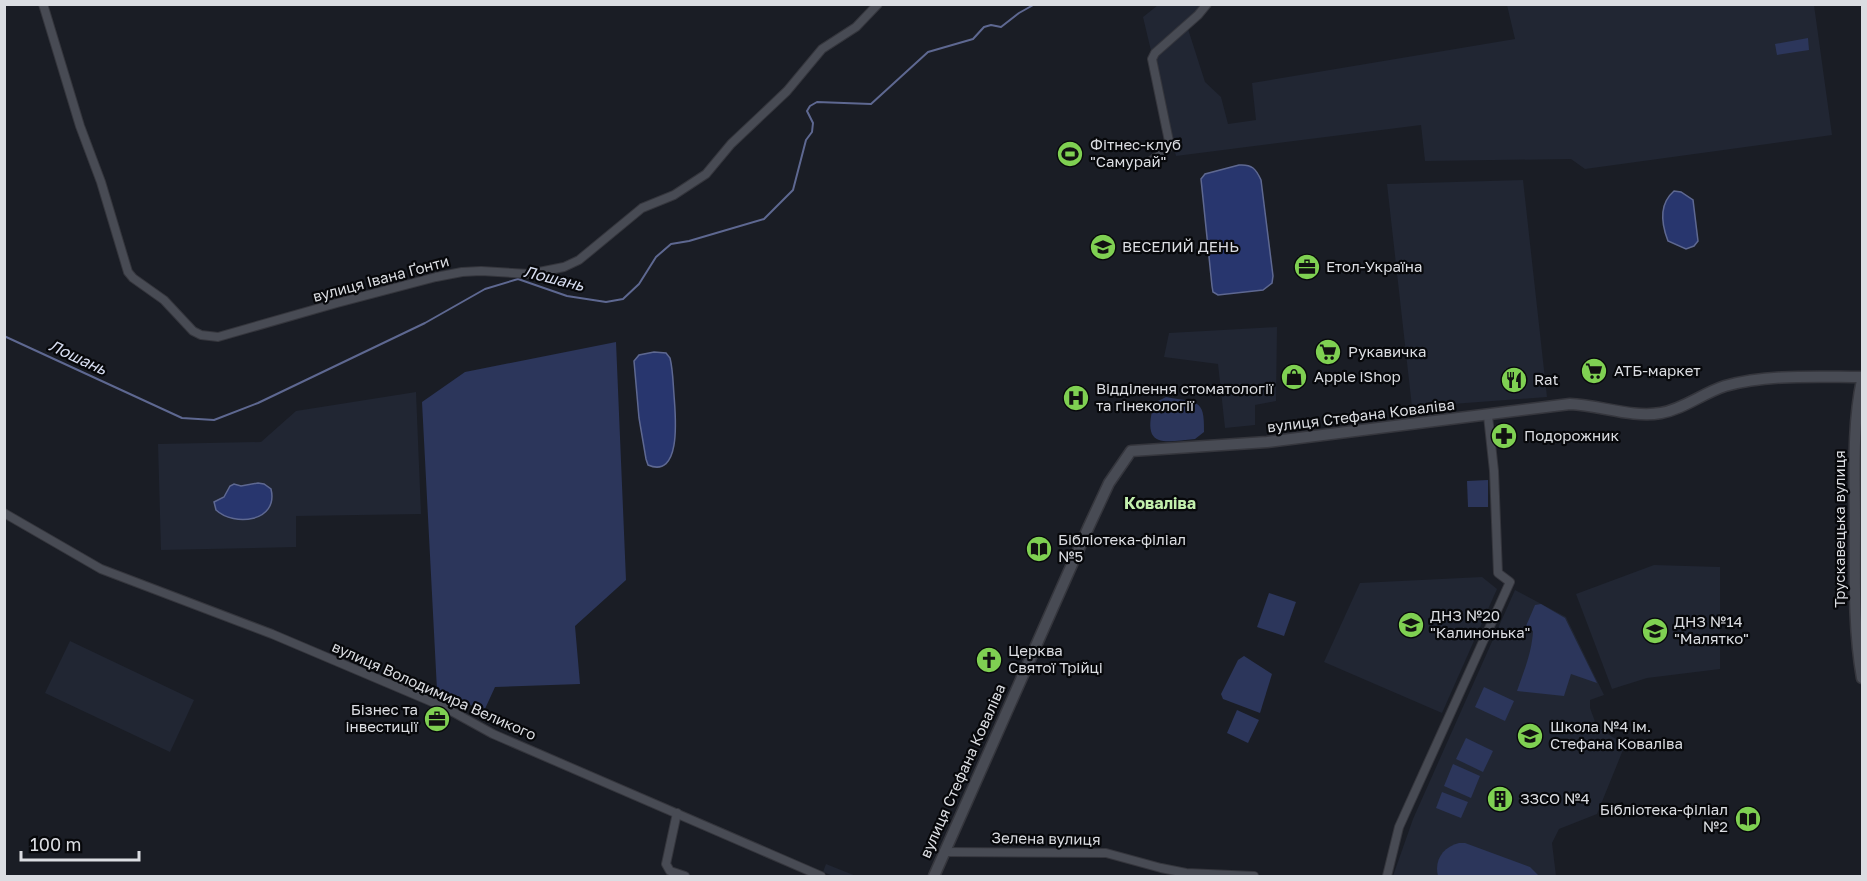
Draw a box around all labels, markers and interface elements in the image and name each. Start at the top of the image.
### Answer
place label: Фітнес-клуб "Самурай" [1090,135,1181,170]
sports icon: Фітнес-клуб "Самурай" [1055,139,1085,169]
school or university icon: ВЕСЕЛИЙ ДЕНЬ [1088,232,1118,262]
place label: ВЕСЕЛИЙ ДЕНЬ [1122,237,1239,255]
street label: вулиця Івана Ґонти [311,251,451,305]
office icon: Етол-Україна [1292,252,1322,282]
place label: Етол-Україна [1326,257,1423,275]
water label: Лошань [522,261,587,295]
water label: Лошань [46,335,111,379]
supermarket icon: Рукавичка [1313,337,1343,367]
place label: Рукавичка [1348,342,1426,360]
supermarket icon: АТБ-маркет [1579,356,1609,386]
place label: АТБ-маркет [1614,361,1701,379]
shop icon: Apple iShop [1279,362,1309,392]
restaurant icon: Rat [1499,365,1529,395]
place label: Apple iShop [1314,367,1401,385]
place label: Rat [1534,370,1558,388]
place label: Відділення стоматології та гінекології [1096,379,1274,414]
hospital icon: Відділення стоматології та гінекології [1061,383,1091,413]
street label: вулиця Стефана Коваліва [1266,395,1456,435]
pharmacy icon: Подорожник [1489,421,1519,451]
place label: Подорожник [1524,426,1619,444]
street label: Трускавецька вулиця [1830,450,1848,608]
district label: Коваліва [1124,493,1196,513]
place label: Бібліотека-філіал №5 [1058,530,1186,565]
library icon: Бібліотека-філіал №5 [1024,534,1054,564]
place label: ДНЗ №20 "Калинонька" [1430,606,1530,641]
school or university icon: ДНЗ №20 "Калинонька" [1396,610,1426,640]
place label: ДНЗ №14 "Малятко" [1674,612,1749,647]
school or university icon: ДНЗ №14 "Малятко" [1640,616,1670,646]
street label: вулиця Володимира Великого [329,637,539,743]
place label: Церква Святої Трійці [1008,641,1103,676]
church icon: Церква Святої Трійці [974,645,1004,675]
street label: вулиця Стефана Коваліва [915,681,1009,861]
place label: Бізнес та інвестиції [345,700,419,735]
office icon: Бізнес та інвестиції [422,704,452,734]
place label: Школа №4 ім. Стефана Коваліва [1550,717,1683,752]
school or university icon: Школа №4 ім. Стефана Коваліва [1515,721,1545,751]
building icon: ЗЗСО №4 [1485,784,1515,814]
place label: ЗЗСО №4 [1520,789,1590,807]
place label: Бібліотека-філіал №2 [1600,800,1728,835]
library icon: Бібліотека-філіал №2 [1733,804,1763,834]
scale bar [21,824,140,862]
street label: Зелена вулиця [991,828,1101,848]
text: 100 m [30,833,81,855]

